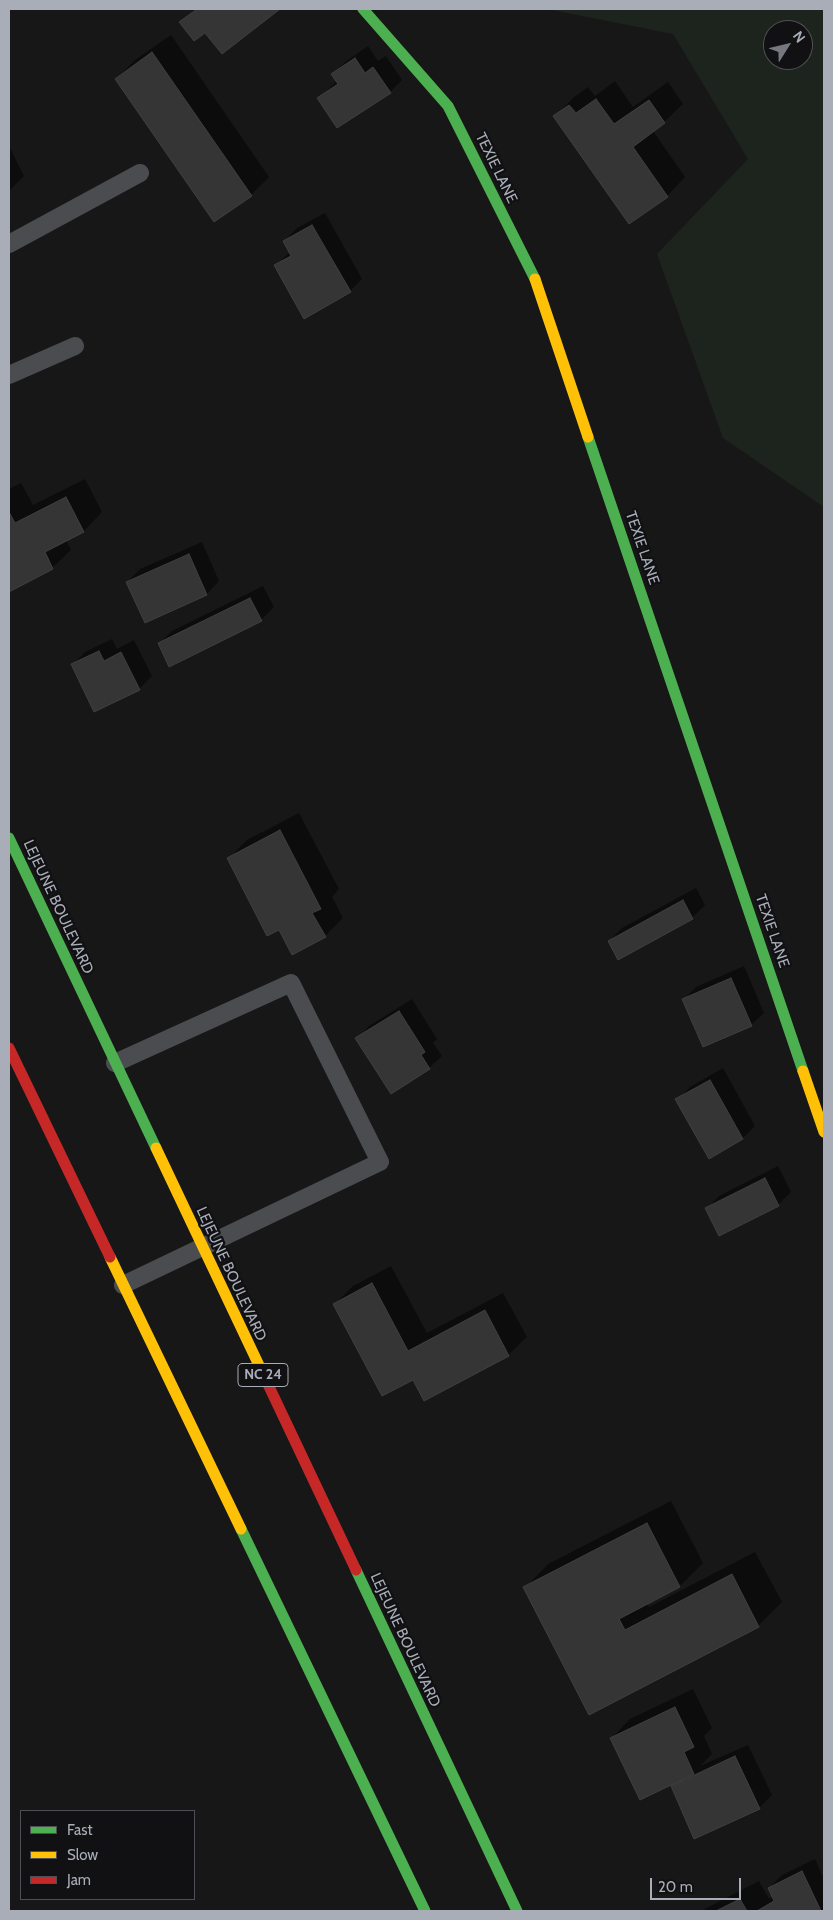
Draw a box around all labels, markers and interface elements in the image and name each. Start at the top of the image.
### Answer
north arrow [763,20,813,70]
text: N [789,27,810,46]
street label: TEXIE LANE [471,130,521,206]
street label: TEXIE LANE [621,509,663,587]
street label: LEJEUNE BOULEVARD [19,837,97,977]
street label: TEXIE LANE [751,892,793,970]
street label: LEJEUNE BOULEVARD [192,1204,270,1344]
road number: NC 24 [238,1364,288,1386]
street label: LEJEUNE BOULEVARD [366,1570,444,1710]
legend [20,1810,195,1900]
text: Fast [67,1821,92,1839]
text: Slow [67,1846,98,1864]
scale bar [653,1868,744,1900]
text: Jam [67,1871,91,1889]
text: 20 m [658,1878,693,1896]

